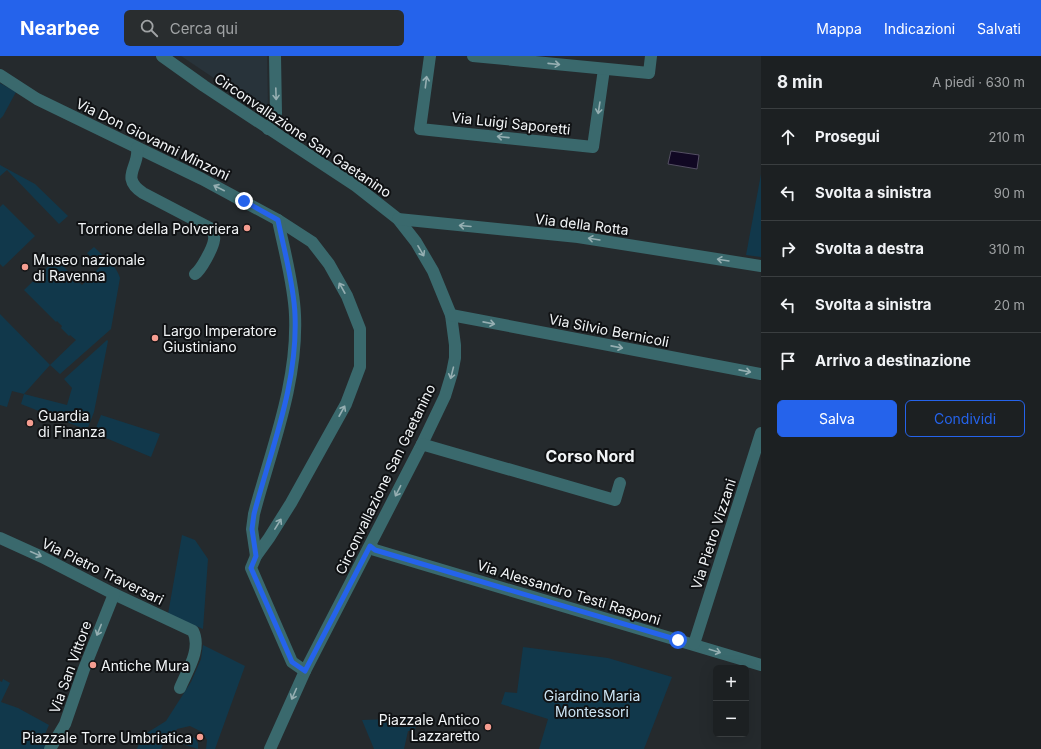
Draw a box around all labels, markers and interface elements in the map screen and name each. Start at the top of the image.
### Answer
search box [124,10,404,46]
text: Nearbee [20,17,100,40]
icon: search [138,17,160,39]
text: Cerca qui [170,19,238,38]
text: Mappa [816,20,862,37]
text: Indicazioni [884,20,955,37]
text: Salvati [977,20,1021,37]
one-way arrow [547,60,560,68]
street label: Circonvallazione San Gaetanino [211,69,395,201]
text: 8 min [777,72,823,92]
text: A piedi · 630 m [932,74,1025,90]
one-way arrow [422,76,430,89]
one-way arrow [272,87,280,100]
street label: Via Don Giovanni Minzoni [73,94,233,184]
one-way arrow [595,101,603,114]
street label: Via Luigi Saporetti [451,108,571,138]
icon: ahead [777,126,799,148]
text: Prosegui [815,127,880,146]
text: 210 m [989,129,1025,145]
one-way arrow [497,134,510,141]
icon: left [777,182,799,204]
text: Svolta a sinistra [815,183,932,202]
one-way arrow [213,184,225,191]
text: 90 m [994,185,1025,201]
route end [235,192,253,210]
street label: Via della Rotta [534,210,630,238]
place label: Torrione della Polveriera [78,220,239,237]
one-way arrow [459,222,472,230]
marker: Torrione della Polveriera [242,223,252,233]
one-way arrow [588,235,601,243]
icon: right [777,238,799,260]
text: Svolta a destra [815,239,924,258]
text: 310 m [988,241,1025,257]
one-way arrow [417,245,425,257]
place label: Museo nazionale di Ravenna [33,251,145,284]
one-way arrow [716,256,729,264]
marker: Museo nazionale di Ravenna [20,262,30,272]
one-way arrow [338,282,346,294]
icon: left [777,294,799,316]
text: Svolta a sinistra [815,295,932,314]
text: 20 m [994,297,1025,313]
street label: Via Silvio Bernicoli [548,310,670,350]
one-way arrow [482,319,495,327]
place label: Largo Imperatore Giustiniano [163,322,277,355]
marker: Largo Imperatore Giustiniano [150,333,160,343]
one-way arrow [610,343,623,351]
icon: arrive [777,350,799,372]
text: Arrivo a destinazione [815,351,971,370]
one-way arrow [447,367,455,380]
one-way arrow [738,367,751,375]
street label: Circonvallazione San Gaetanino [331,381,439,577]
button: Salva [777,400,897,437]
button: Condividi [905,400,1025,437]
one-way arrow [339,405,346,417]
place label: Guardia di Finanza [38,407,106,440]
marker: Guardia di Finanza [25,418,35,428]
district label: Corso Nord [546,446,634,466]
street label: Via Pietro Vizzani [687,477,739,591]
one-way arrow [393,485,401,497]
one-way arrow [274,519,282,530]
street label: Via Pietro Traversari [39,534,167,608]
one-way arrow [29,551,41,558]
street label: Via Alessandro Testi Rasponi [475,556,663,628]
street label: Via San Vittore [45,618,95,716]
one-way arrow [95,624,103,636]
route start [669,631,687,649]
one-way arrow [708,648,721,655]
place label: Antiche Mura [101,657,189,674]
marker: Antiche Mura [88,660,98,670]
map controls [713,665,749,737]
button: + [713,665,749,701]
park label: Giardino Maria Montessori [544,687,640,720]
one-way arrow [290,688,297,700]
button: − [713,701,749,737]
place label: Piazzale Antico Lazzaretto [379,711,480,744]
marker: Piazzale Antico Lazzaretto [483,722,493,732]
place label: Piazzale Torre Umbriatica [22,729,192,746]
marker: Piazzale Torre Umbriatica [195,732,205,742]

